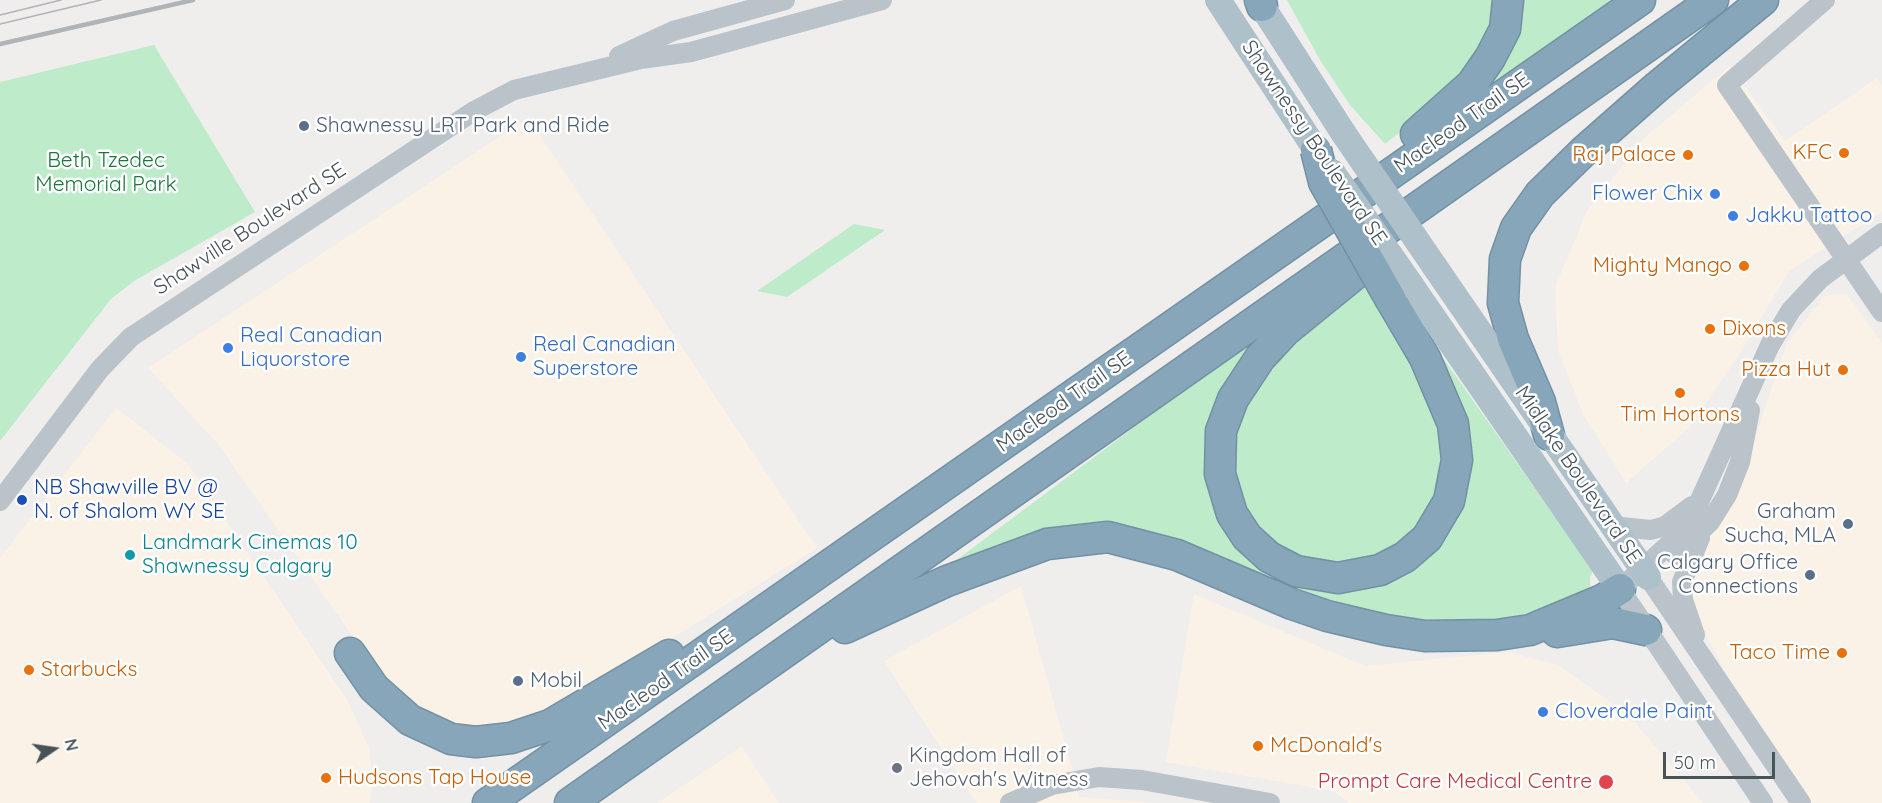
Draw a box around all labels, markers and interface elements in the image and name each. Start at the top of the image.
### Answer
street label: Shawnessy Boulevard SE [1236,36,1392,250]
street label: Macleod Trail SE [1389,67,1535,179]
place label: Shawnessy LRT Park and Ride [316,113,609,139]
marker: Shawnessy LRT Park and Ride [297,119,311,133]
place label: KFC [1792,140,1832,166]
place label: Raj Palace [1572,142,1676,168]
marker: KFC [1837,146,1851,160]
park label: Beth Tzedec Memorial Park [35,148,177,198]
marker: Raj Palace [1681,148,1695,162]
street label: Shawville Boulevard SE [149,157,351,301]
place label: Flower Chix [1592,181,1703,207]
marker: Flower Chix [1708,187,1722,201]
place label: Jakku Tattoo [1745,203,1872,229]
marker: Jakku Tattoo [1726,209,1740,223]
place label: Mighty Mango [1593,253,1732,279]
marker: Mighty Mango [1737,259,1751,273]
place label: Dixons [1722,316,1786,342]
marker: Dixons [1703,322,1717,336]
place label: Real Canadian Liquorstore [240,323,383,373]
place label: Real Canadian Superstore [533,332,676,382]
marker: Real Canadian Liquorstore [221,341,235,355]
street label: Macleod Trail SE [991,346,1137,458]
marker: Real Canadian Superstore [514,350,528,364]
place label: Pizza Hut [1741,357,1831,383]
marker: Pizza Hut [1836,363,1850,377]
street label: Midlake Boulevard SE [1509,381,1647,569]
marker: Tim Hortons [1673,386,1687,400]
place label: Tim Hortons [1620,402,1740,428]
place label: NB Shawville BV @ N. of Shalom WY SE [34,475,225,525]
marker: NB Shawville BV @ N. of Shalom WY SE [15,493,29,507]
place label: Graham Sucha, MLA [1725,499,1836,549]
marker: Graham Sucha, MLA [1841,517,1855,531]
place label: Landmark Cinemas 10 Shawnessy Calgary [142,530,358,580]
marker: Landmark Cinemas 10 Shawnessy Calgary [123,548,137,562]
place label: Calgary Office Connections [1657,550,1798,600]
marker: Calgary Office Connections [1803,568,1817,582]
street label: Macleod Trail SE [593,624,739,736]
place label: Taco Time [1729,640,1830,666]
marker: Taco Time [1835,646,1849,660]
place label: Starbucks [41,657,137,683]
marker: Starbucks [22,663,36,677]
place label: Mobil [530,668,582,694]
marker: Mobil [511,674,525,688]
place label: Cloverdale Paint [1555,699,1713,725]
marker: Cloverdale Paint [1536,705,1550,719]
north arrow [24,719,84,779]
place label: McDonald's [1270,733,1382,759]
text: N [60,737,83,753]
marker: McDonald's [1251,739,1265,753]
scale bar [1666,740,1778,778]
place label: Kingdom Hall of Jehovah's Witness [909,743,1088,793]
text: 50 m [1674,751,1716,774]
marker: Kingdom Hall of Jehovah's Witness [890,761,904,775]
place label: Hudsons Tap House [338,765,531,791]
place label: Prompt Care Medical Centre [1318,769,1592,795]
marker: Hudsons Tap House [319,771,333,785]
marker: Prompt Care Medical Centre [1597,773,1615,791]

